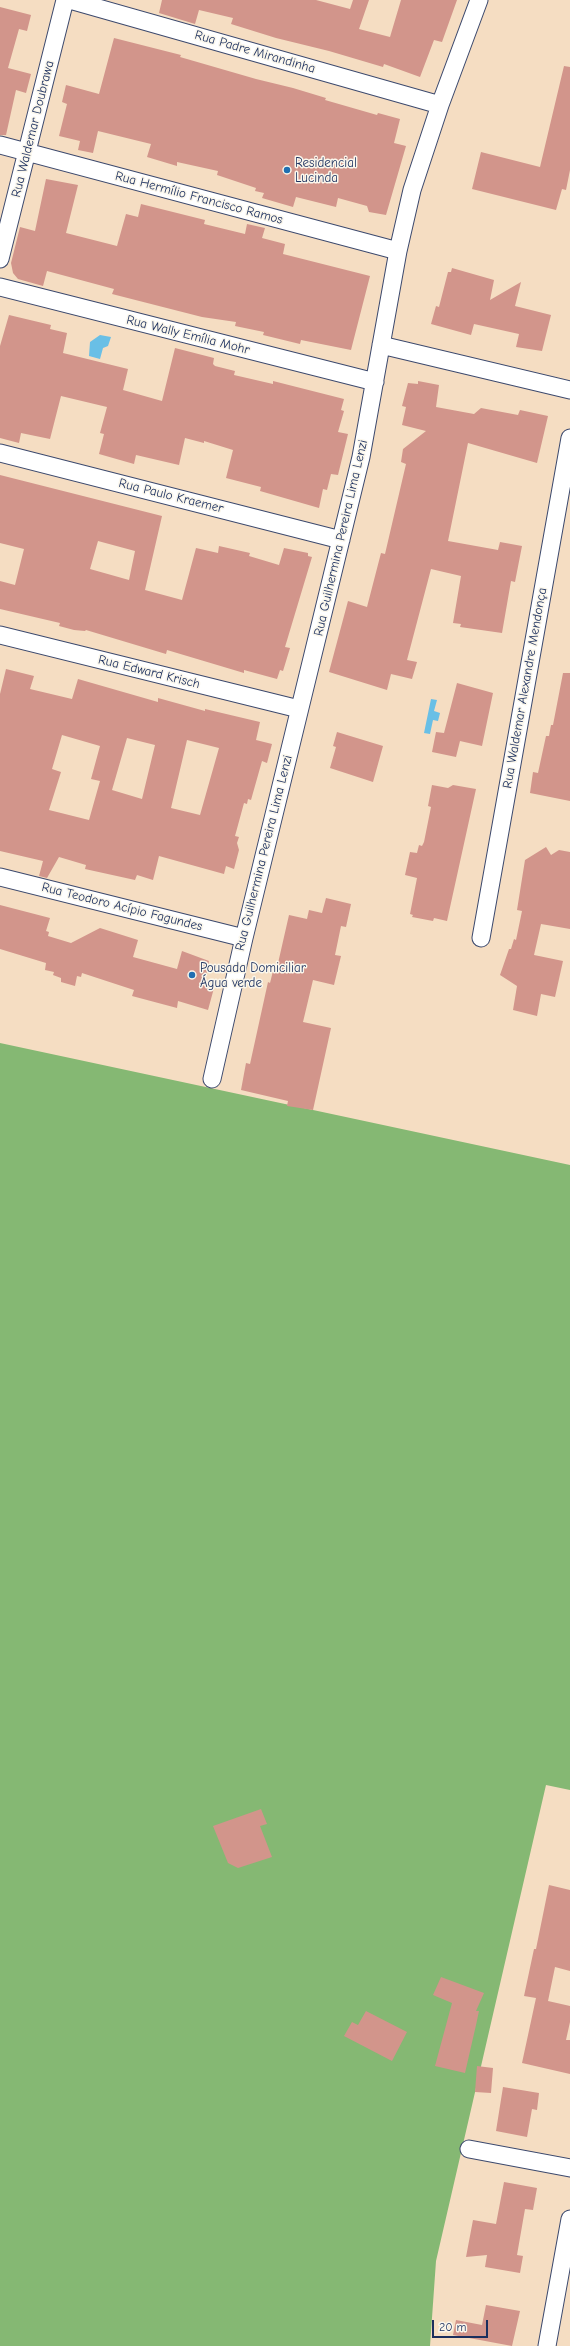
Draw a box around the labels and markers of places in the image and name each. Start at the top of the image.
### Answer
place label: Residencial Lucinda [295,155,357,186]
marker: Residencial Lucinda [282,165,292,175]
place label: Pousada Domiciliar Água verde [200,960,306,991]
marker: Pousada Domiciliar Água verde [187,970,197,980]

